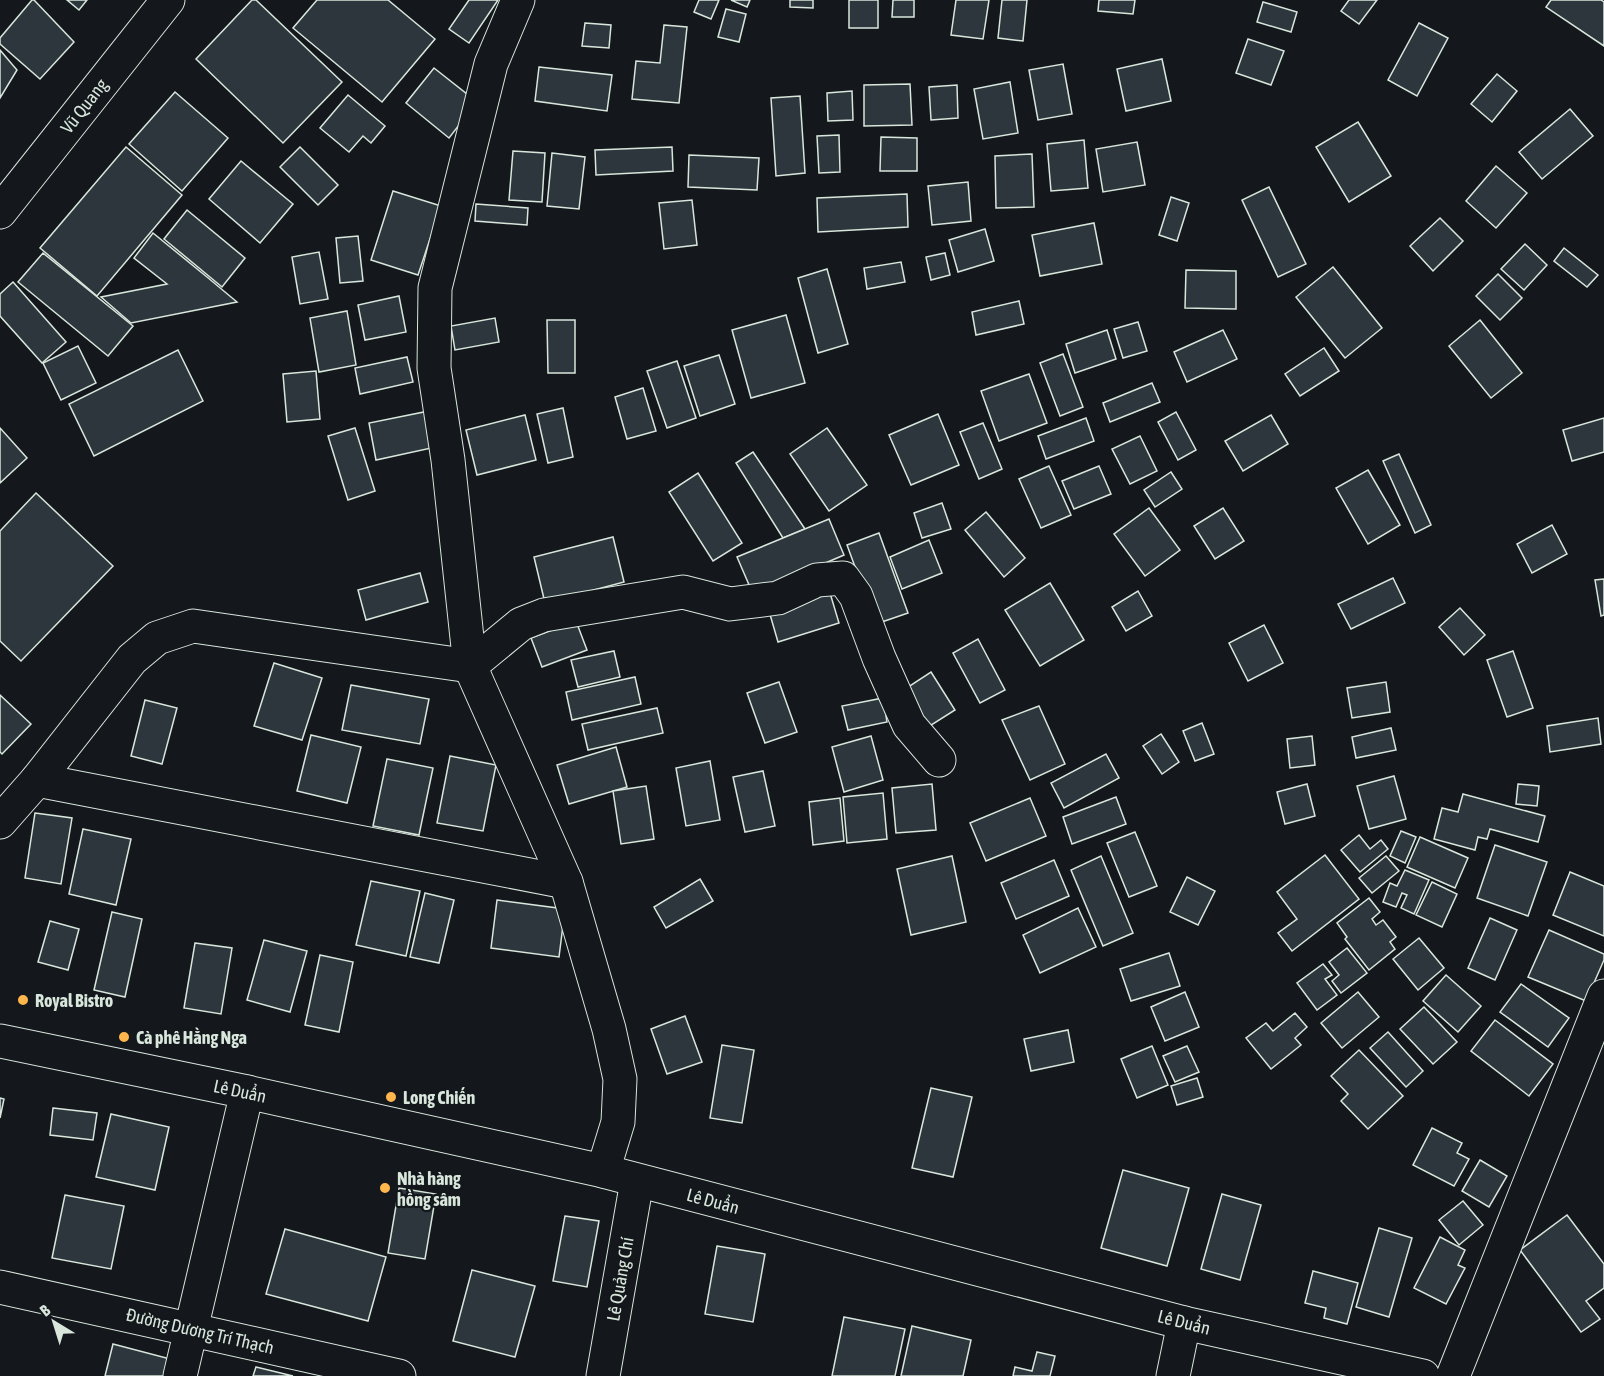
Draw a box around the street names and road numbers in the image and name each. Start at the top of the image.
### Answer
street label: Vũ Quang [56,74,112,138]
street label: Lê Duẩn [212,1074,269,1107]
street label: Lê Duẩn [684,1183,742,1218]
street label: Lê Quảng Chí [602,1235,638,1323]
street label: Đường Dương Trí Thạch [124,1304,276,1358]
street label: Lê Duẩn [1156,1304,1213,1339]

